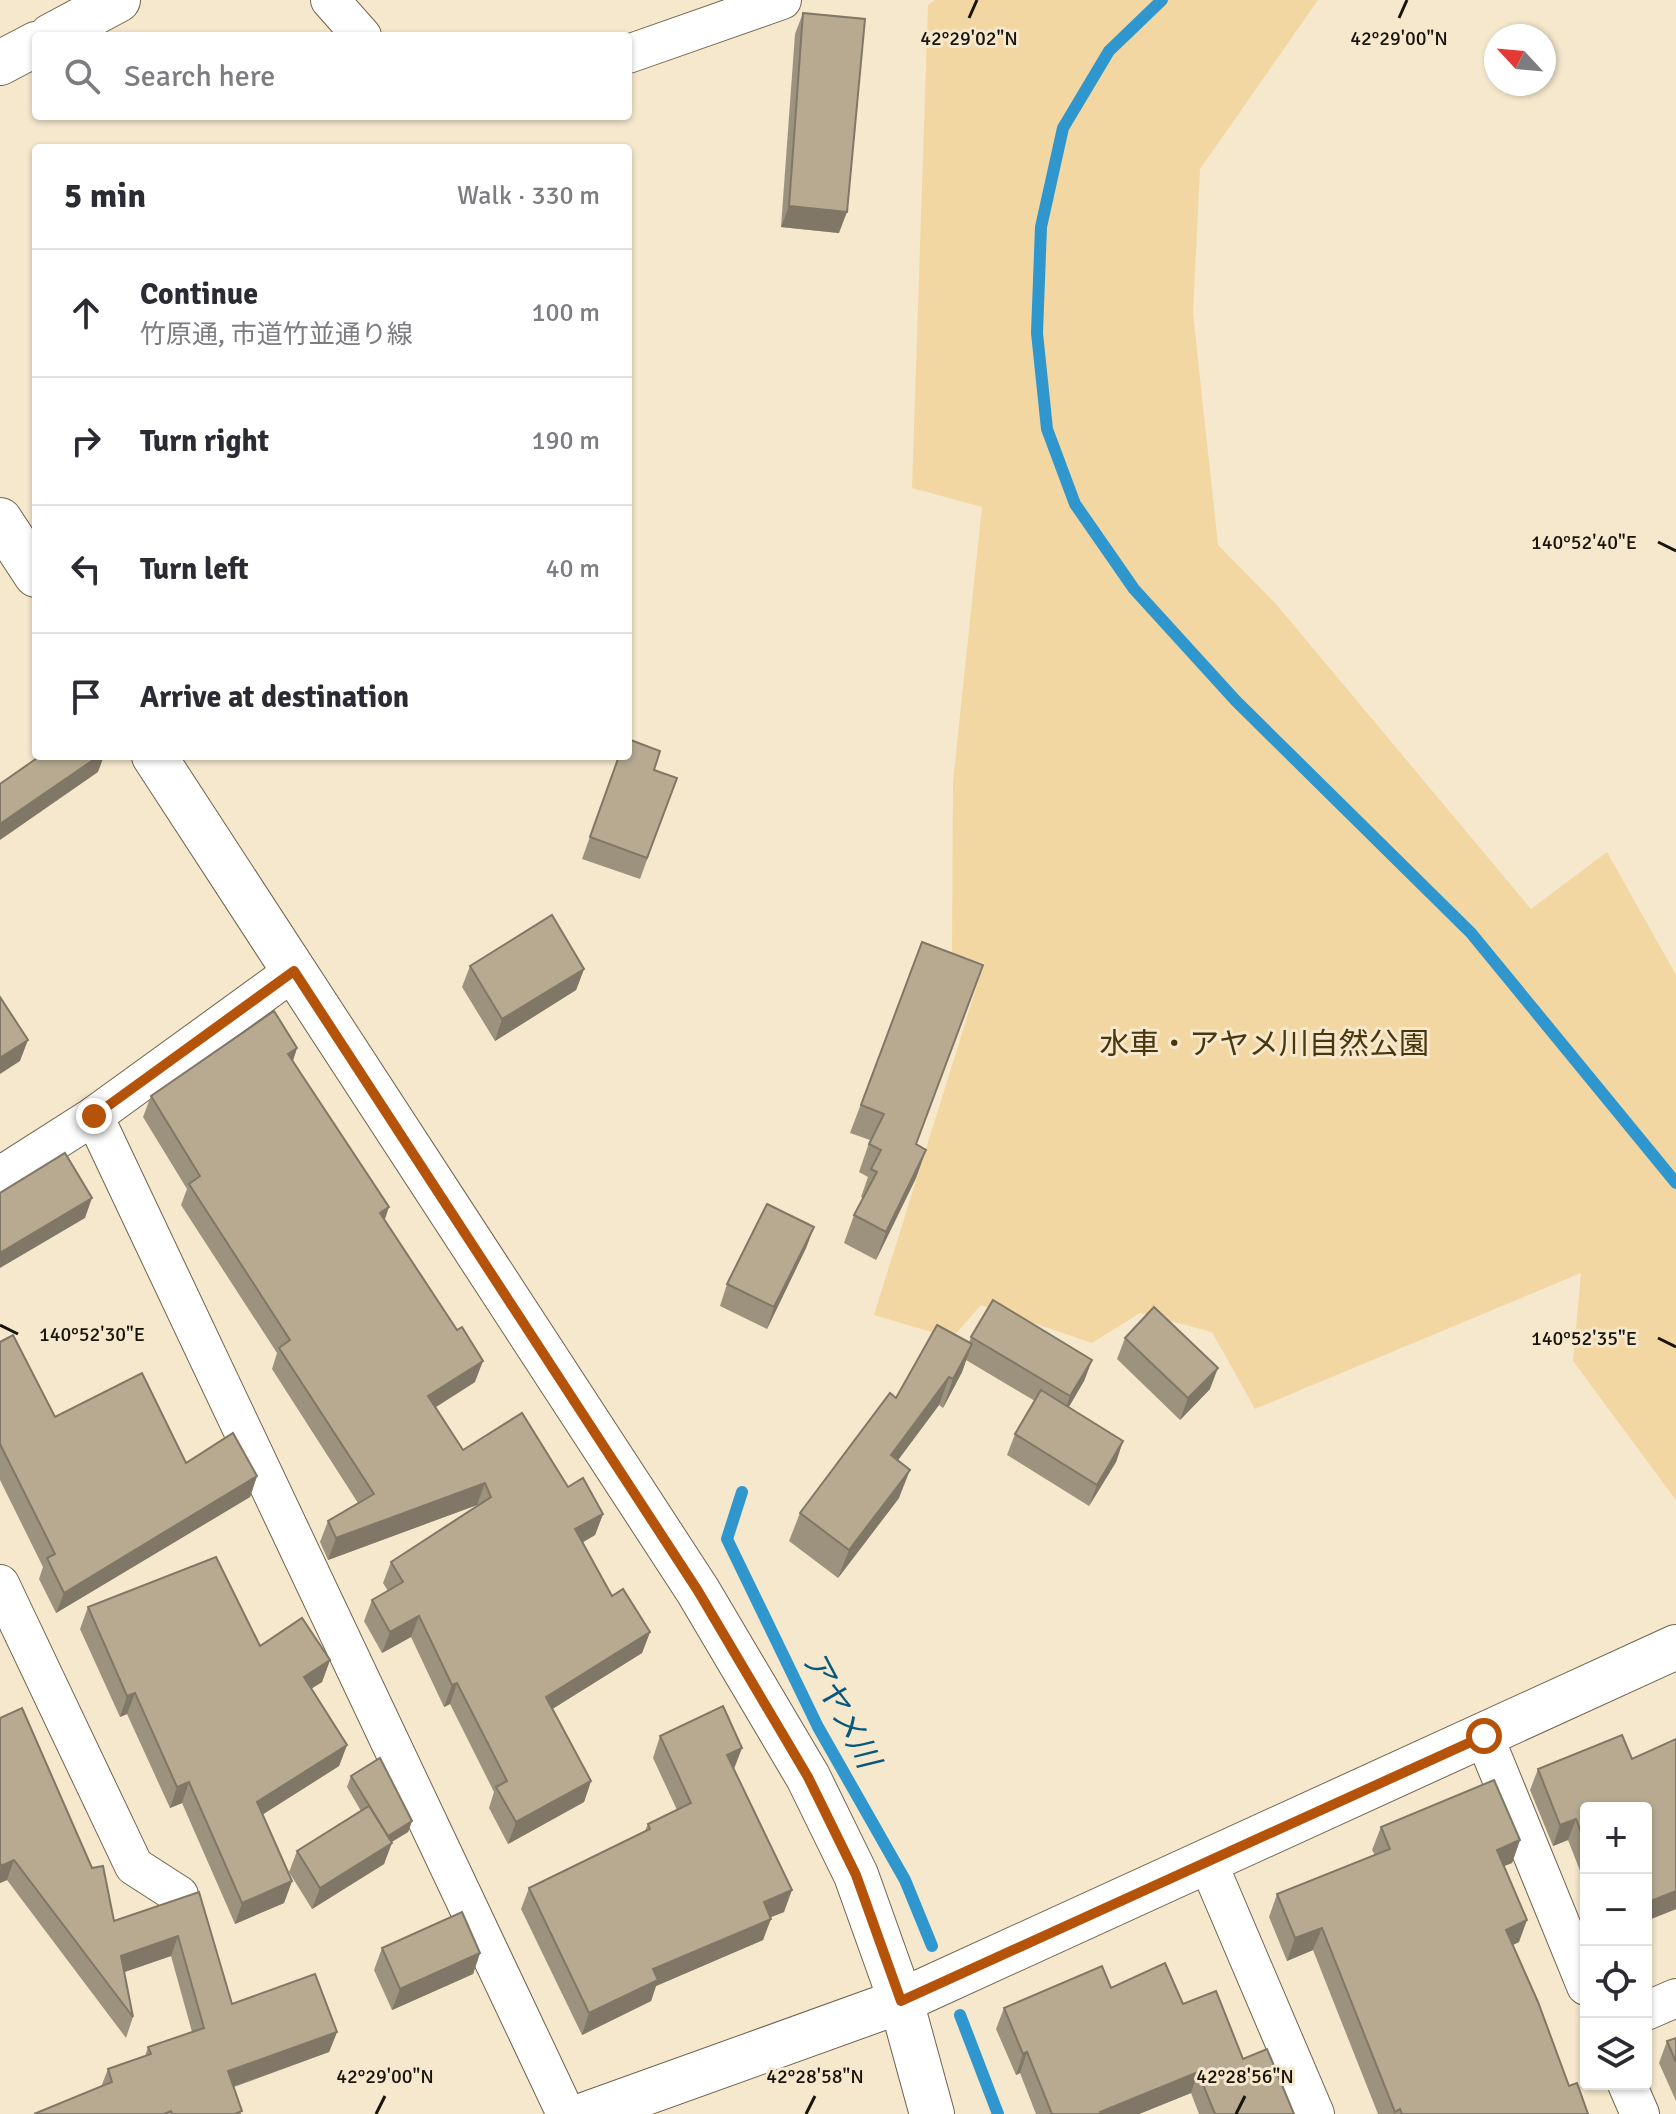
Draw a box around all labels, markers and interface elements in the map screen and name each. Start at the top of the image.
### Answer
north arrow [1484,24,1556,96]
text: 42°29'02"N [920,26,1018,51]
text: 42°29'00"N [1350,26,1448,51]
search box [32,32,632,120]
icon: search [60,54,104,98]
text: Search here [124,58,275,95]
text: 5 min [64,175,146,217]
text: Walk · 330 m [457,180,600,212]
text: Continue [140,276,258,313]
icon: ahead [64,291,108,335]
text: 100 m [531,297,600,329]
text: 竹原通, 市道竹並通り線 [140,319,413,351]
icon: right [64,419,108,463]
text: Turn right [140,423,269,460]
text: 190 m [531,425,600,457]
text: 140°52'40"E [1531,530,1637,555]
icon: left [64,547,108,591]
text: Turn left [140,551,249,588]
text: 40 m [545,553,600,585]
icon: arrive [64,675,108,719]
text: Arrive at destination [140,679,409,716]
park label: 水車・アヤメ川自然公園 [1099,1026,1429,1063]
route end [76,1098,112,1134]
text: 140°52'30"E [39,1322,145,1347]
text: 140°52'35"E [1531,1326,1637,1351]
water label: アヤメ川 [793,1644,889,1777]
route start [1466,1718,1502,1754]
map controls [1580,1802,1652,2090]
button: + [1580,1802,1652,1874]
button: − [1580,1874,1652,1946]
button: locate [1580,1946,1652,2018]
button: layers [1580,2018,1652,2090]
text: 42°29'00"N [336,2064,434,2089]
text: 42°28'58"N [766,2064,864,2089]
text: 42°28'56"N [1196,2064,1294,2089]

